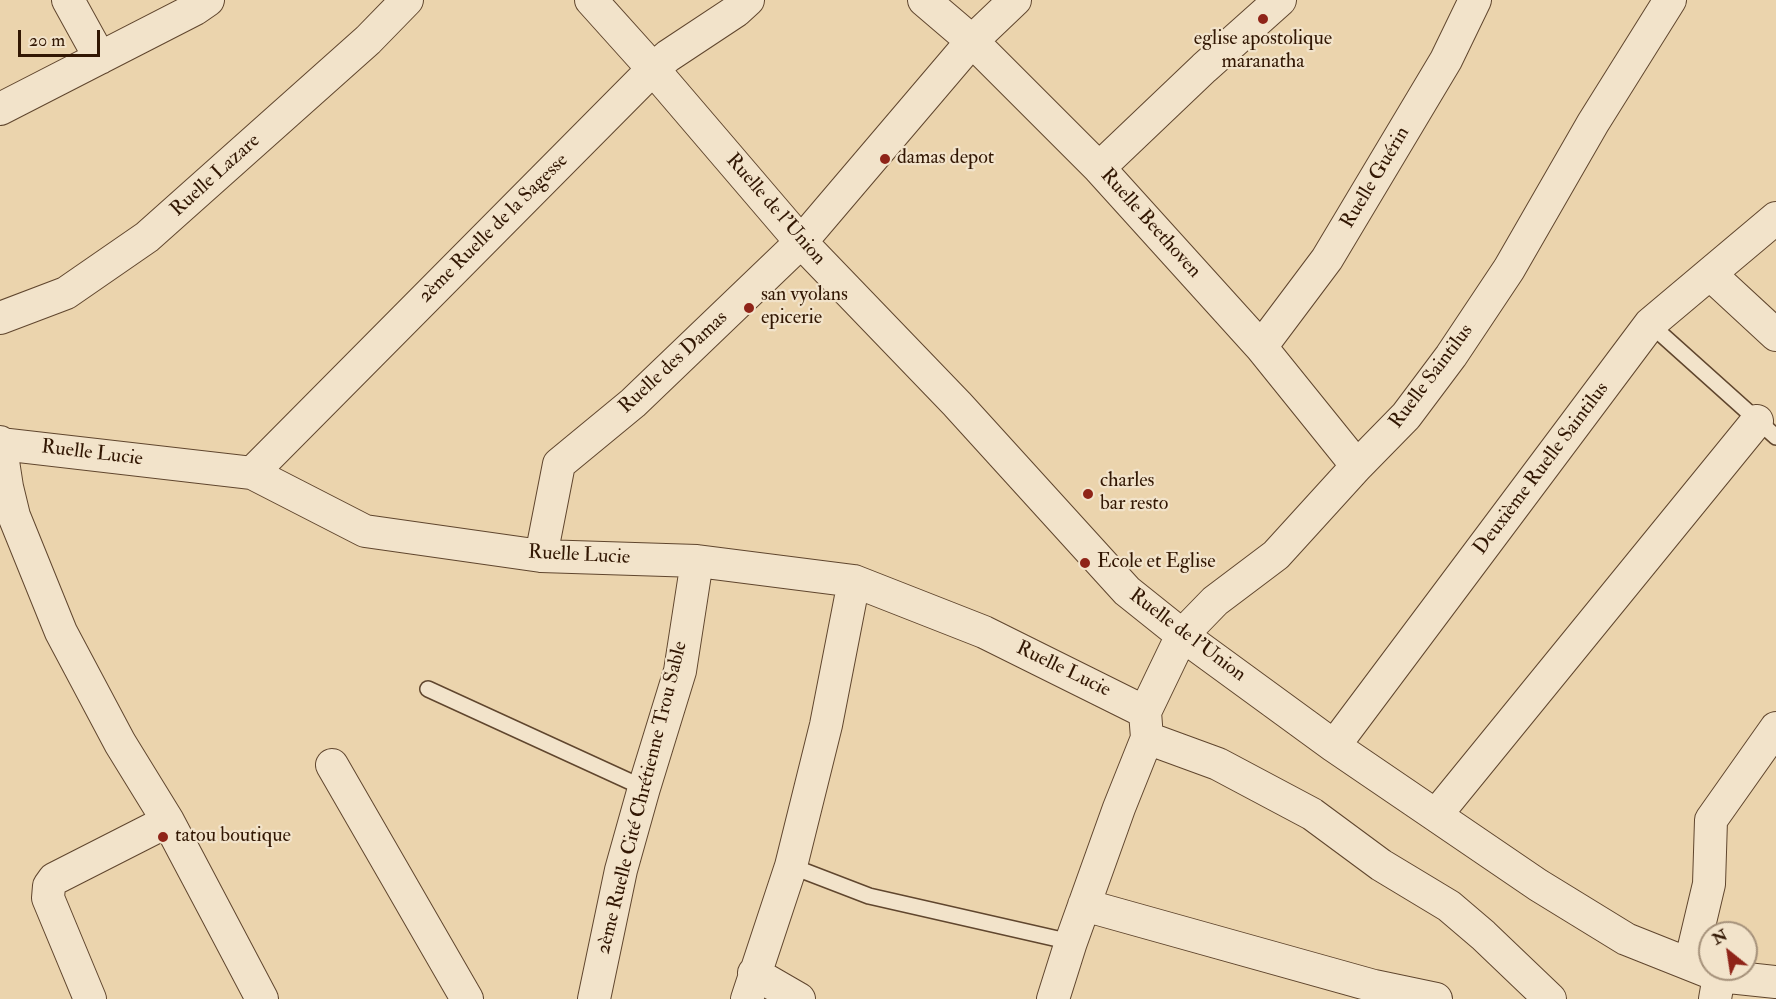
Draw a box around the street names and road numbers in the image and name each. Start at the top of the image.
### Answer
street label: Ruelle Guérin [1336,123,1416,233]
street label: Ruelle Lazare [166,130,266,222]
street label: 2ème Ruelle de la Sagesse [414,149,574,309]
street label: Ruelle de l'Union [720,149,830,271]
street label: Ruelle Beethoven [1095,164,1205,284]
street label: Ruelle des Damas [615,307,733,419]
street label: Ruelle Saintilus [1385,320,1479,434]
street label: Deuxième Ruelle Saintilus [1469,378,1615,560]
street label: Ruelle Lucie [40,436,144,472]
street label: Ruelle Lucie [527,541,631,571]
street label: Ruelle de l'Union [1124,584,1250,688]
street label: Ruelle Lucie [1012,637,1114,703]
street label: 2ème Ruelle Cité Chrétienne Trou Sable [592,639,694,957]

